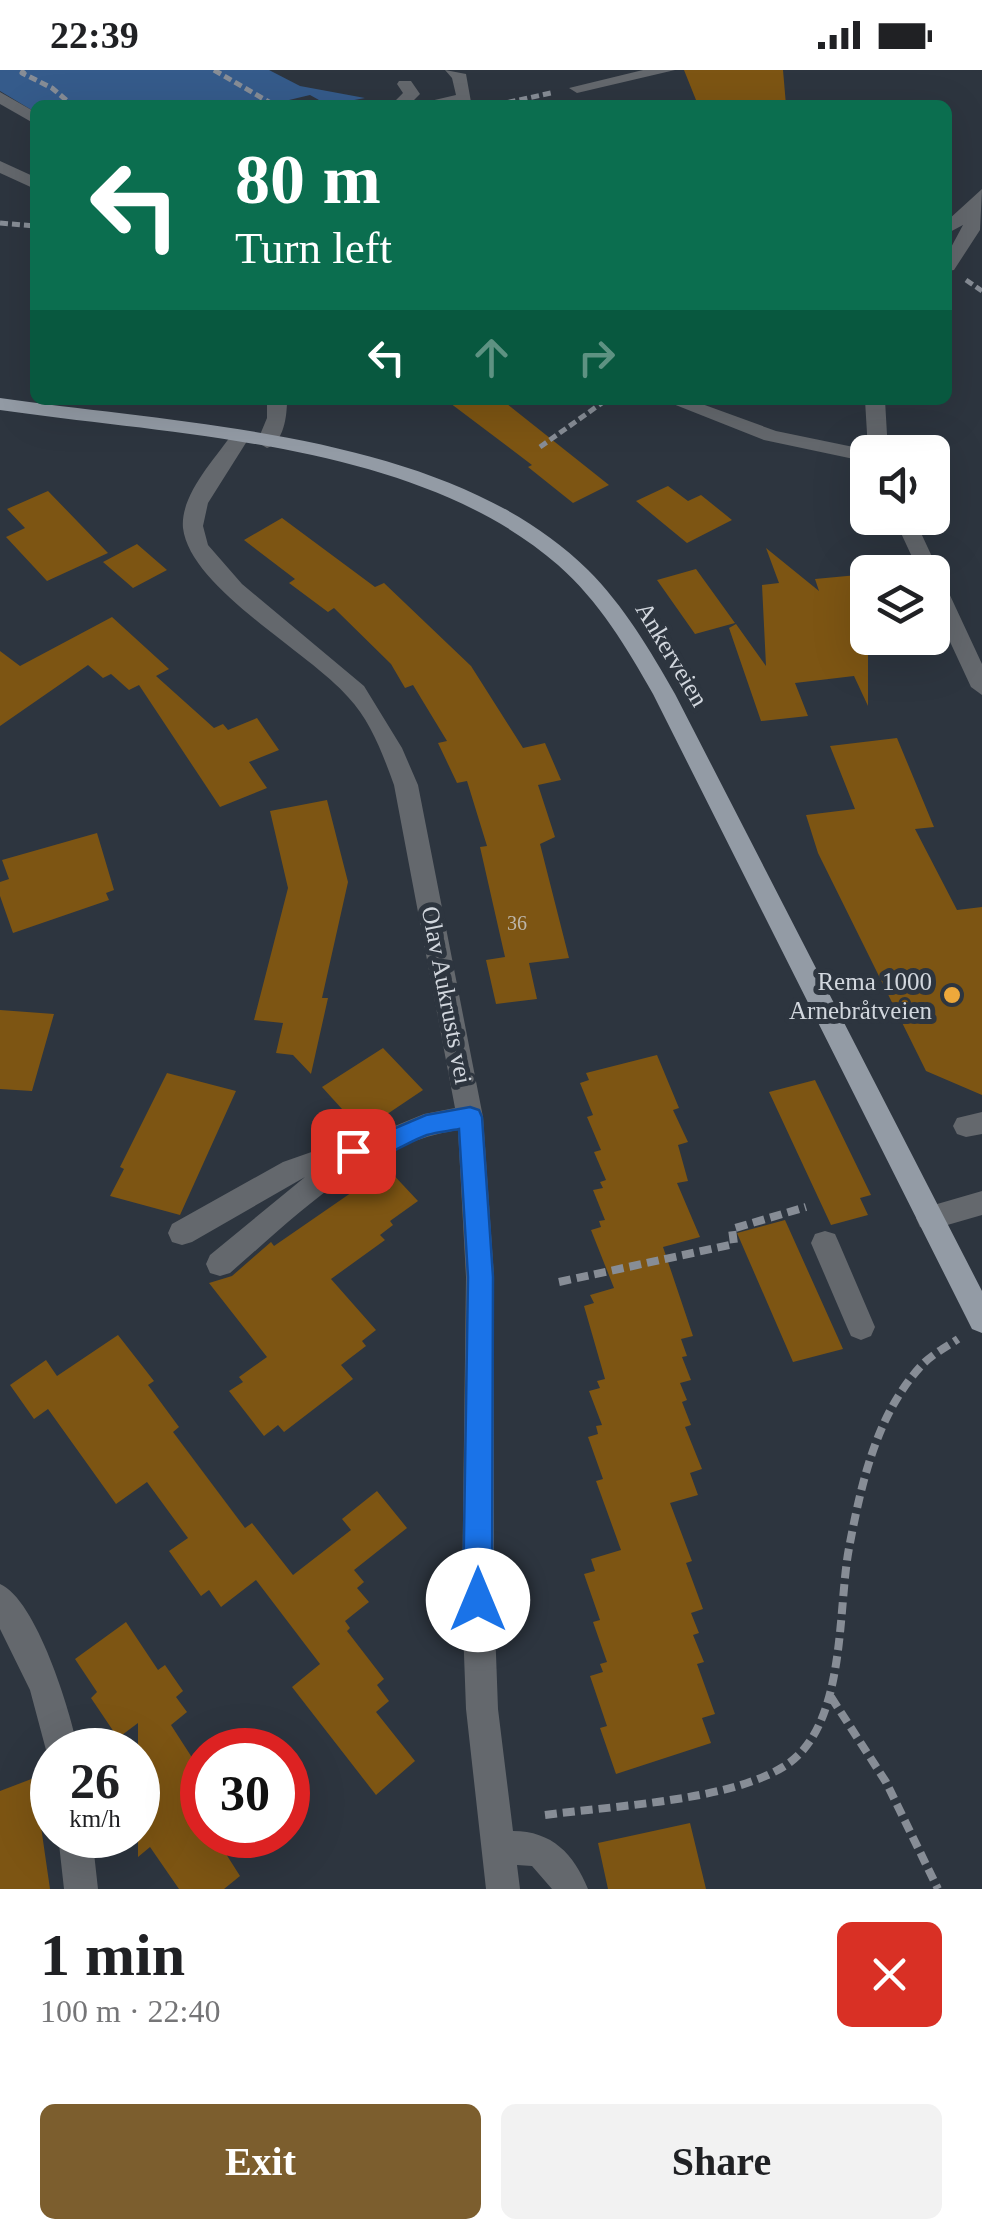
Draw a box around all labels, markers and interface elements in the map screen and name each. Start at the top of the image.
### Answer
text: 22:39 [50,14,139,56]
icon: left [70,140,200,270]
text: 80 m [235,141,381,218]
text: Turn left [235,223,392,273]
icon: left [359,330,414,385]
icon: ahead [464,330,519,385]
icon: right [569,330,624,385]
map controls [850,435,950,655]
button: sound [850,435,950,535]
button: layers [850,555,950,655]
street label: Ankerveien [630,597,714,711]
street label: Olav Aukrusts vei [417,904,477,1086]
house number: 36 [507,912,527,934]
place label: Rema 1000 Arnebråtveien [789,968,932,1024]
marker: Rema 1000 Arnebråtveien [941,984,963,1006]
pin [311,1109,396,1194]
icon: arrive [326,1124,381,1179]
position arrow [426,1548,530,1652]
speed limit sign: 30 [180,1728,310,1858]
text: 26 [70,1753,120,1809]
text: km/h [69,1805,121,1832]
text: 1 min [40,1922,185,1988]
button: close [837,1922,942,2027]
text: 100 m · 22:40 [40,1993,220,2029]
button: Exit [40,2104,481,2219]
button: Share [501,2104,942,2219]

